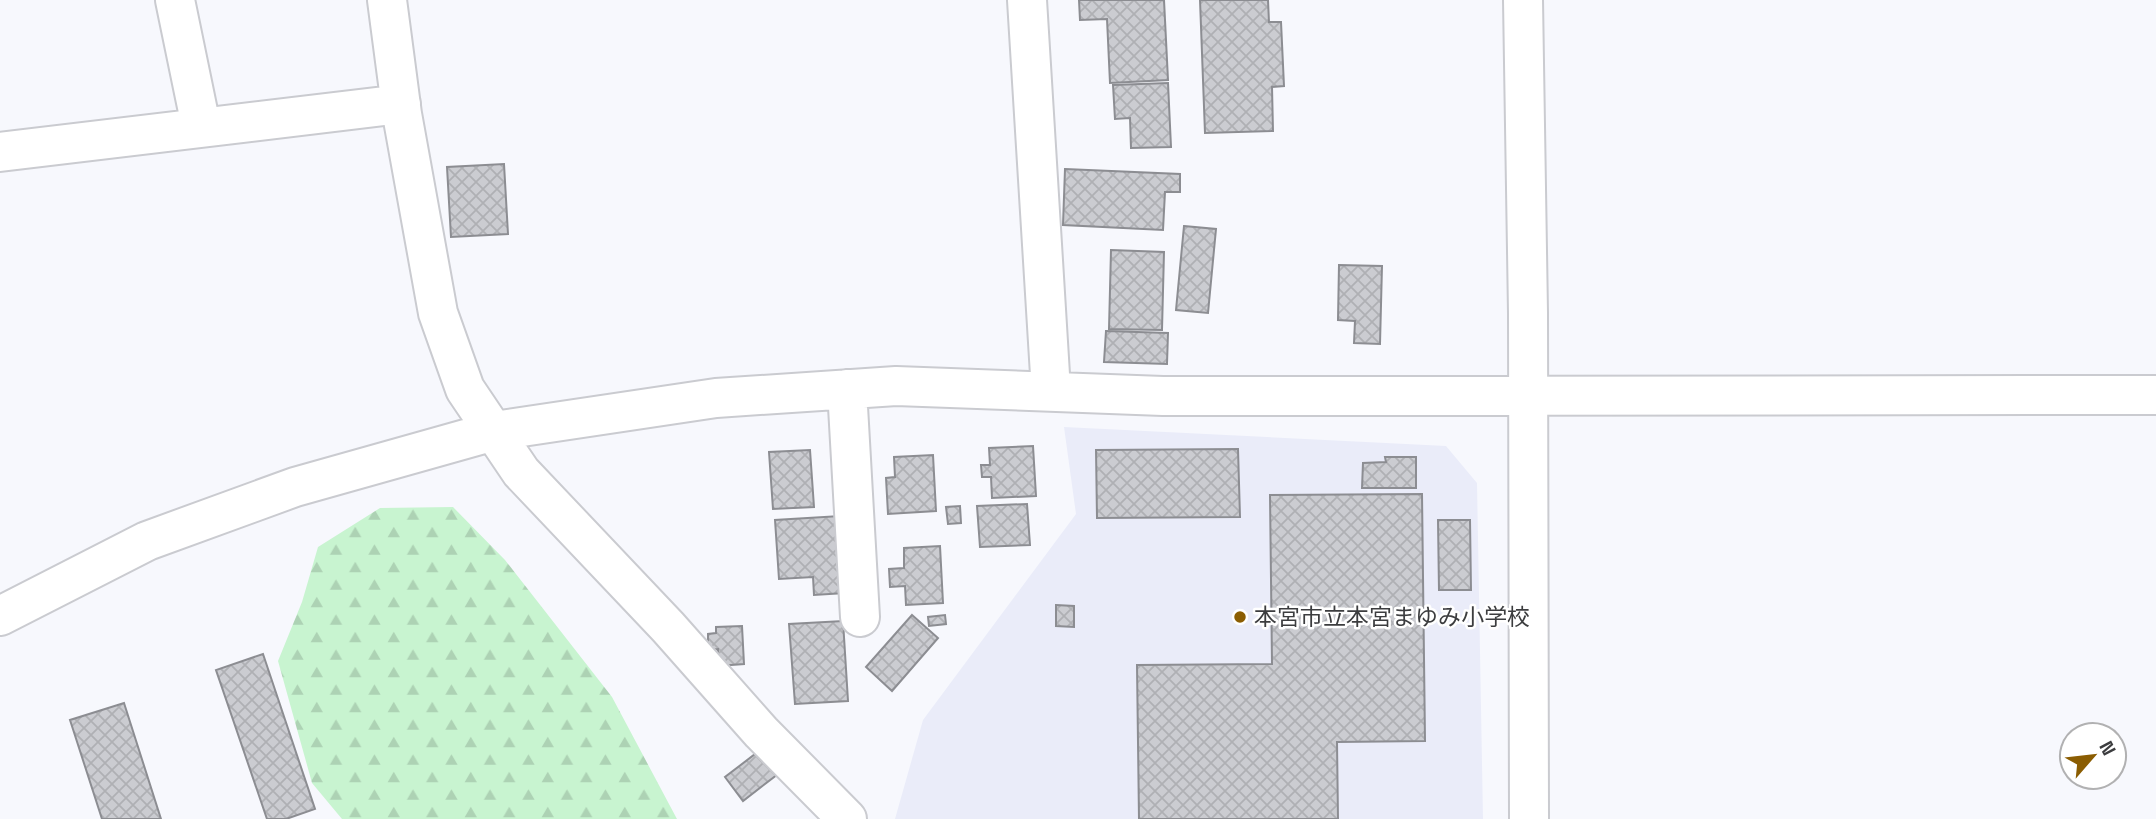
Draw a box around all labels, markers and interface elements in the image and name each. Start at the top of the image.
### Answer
place label: 本宮市立本宮まゆみ小学校 [1254,602,1530,632]
marker: 本宮市立本宮まゆみ小学校 [1232,609,1248,625]
north arrow [2058,721,2128,791]
text: N [2094,737,2122,760]

